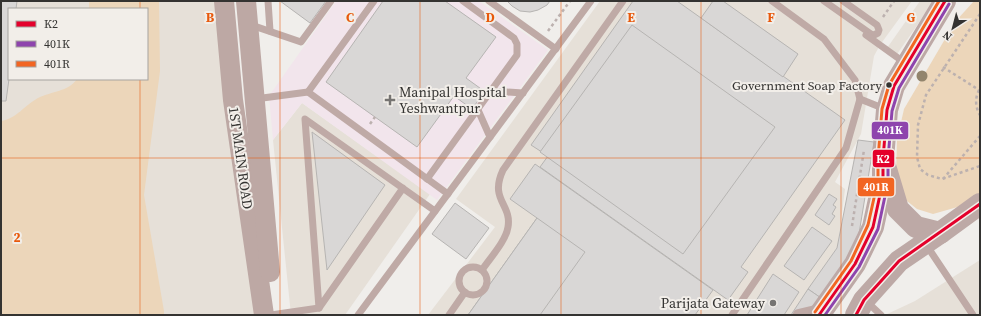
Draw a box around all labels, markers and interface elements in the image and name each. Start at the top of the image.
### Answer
legend [8,8,148,80]
north arrow [933,8,973,48]
text: B [206,9,215,26]
text: C [346,9,354,26]
text: D [485,9,495,26]
text: E [627,9,635,26]
text: F [767,9,775,26]
text: G [907,9,916,26]
text: K2 [44,16,58,32]
text: N [940,27,955,44]
text: 401K [44,36,70,52]
text: 401R [44,56,70,72]
place label: Government Soap Factory [732,77,882,94]
marker: Government Soap Factory [884,80,894,90]
place label: Manipal Hospital Yeshwantpur [399,82,506,118]
marker: Manipal Hospital Yeshwantpur [384,94,396,106]
street label: 1ST MAIN ROAD [224,105,258,211]
line badge: 401K [871,121,909,140]
text: 401K [877,123,903,138]
line badge: K2 [872,149,895,168]
text: K2 [876,152,890,167]
line badge: 401R [857,177,895,197]
text: 401R [863,180,889,195]
text: 2 [13,229,21,246]
place label: Parijata Gateway [661,293,766,313]
marker: Parijata Gateway [768,298,778,308]

